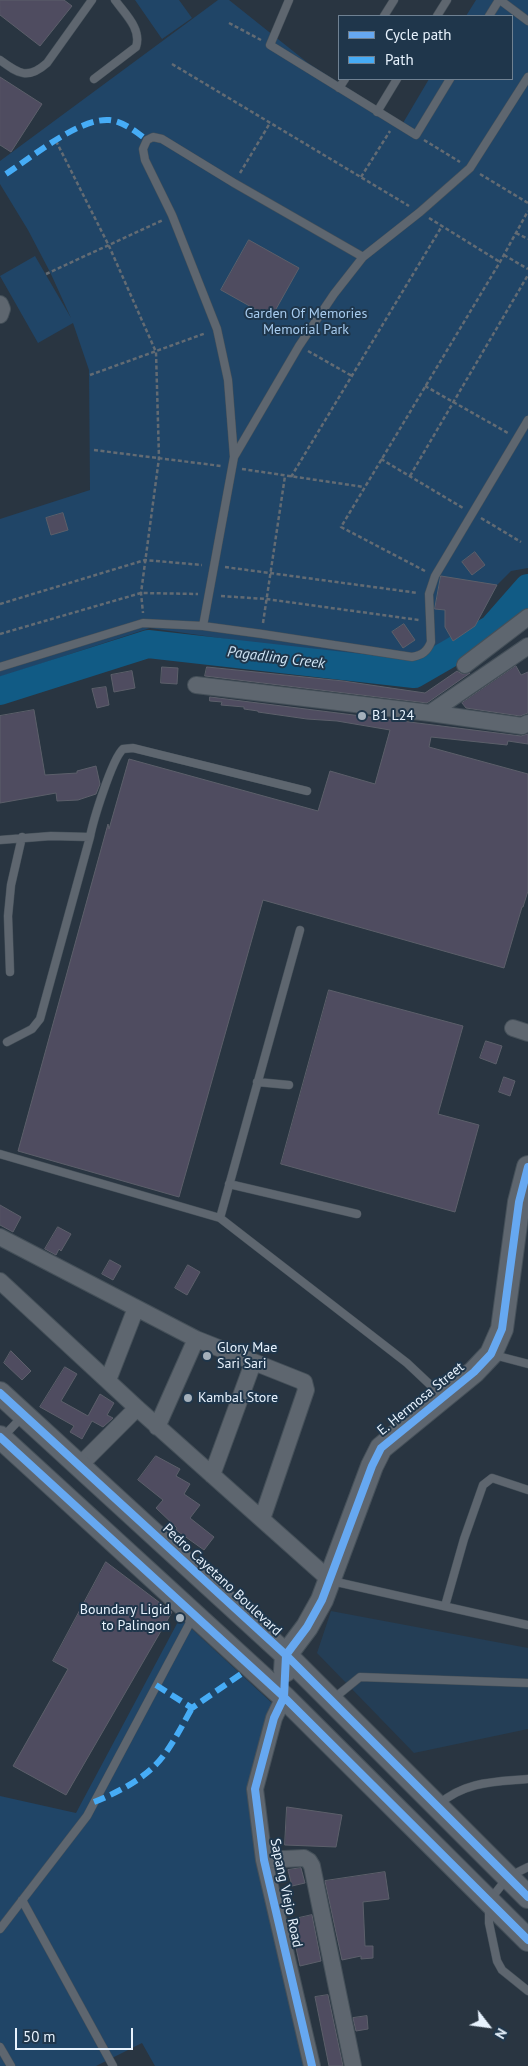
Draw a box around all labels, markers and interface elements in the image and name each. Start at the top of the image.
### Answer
legend [338,15,513,80]
text: Cycle path [385,25,451,44]
text: Path [385,50,414,69]
park label: Garden Of Memories Memorial Park [245,306,367,338]
water label: Pagadling Creek [226,643,326,673]
place label: B1 L24 [372,708,414,724]
marker: B1 L24 [356,710,368,722]
place label: Glory Mae Sari Sari [217,1340,277,1372]
marker: Glory Mae Sari Sari [201,1350,213,1362]
street label: E. Hermosa Street [374,1359,468,1439]
place label: Kambal Store [198,1390,278,1406]
marker: Kambal Store [182,1392,194,1404]
street label: Pedro Cayetano Boulevard [159,1520,285,1640]
place label: Boundary Ligid to Palingon [80,1602,170,1634]
marker: Boundary Ligid to Palingon [174,1612,186,1624]
street label: Sapang Viejo Road [266,1837,306,1949]
north arrow [463,2001,513,2051]
scale bar [18,2018,135,2050]
text: N [491,2025,511,2042]
text: 50 m [23,2027,56,2046]

